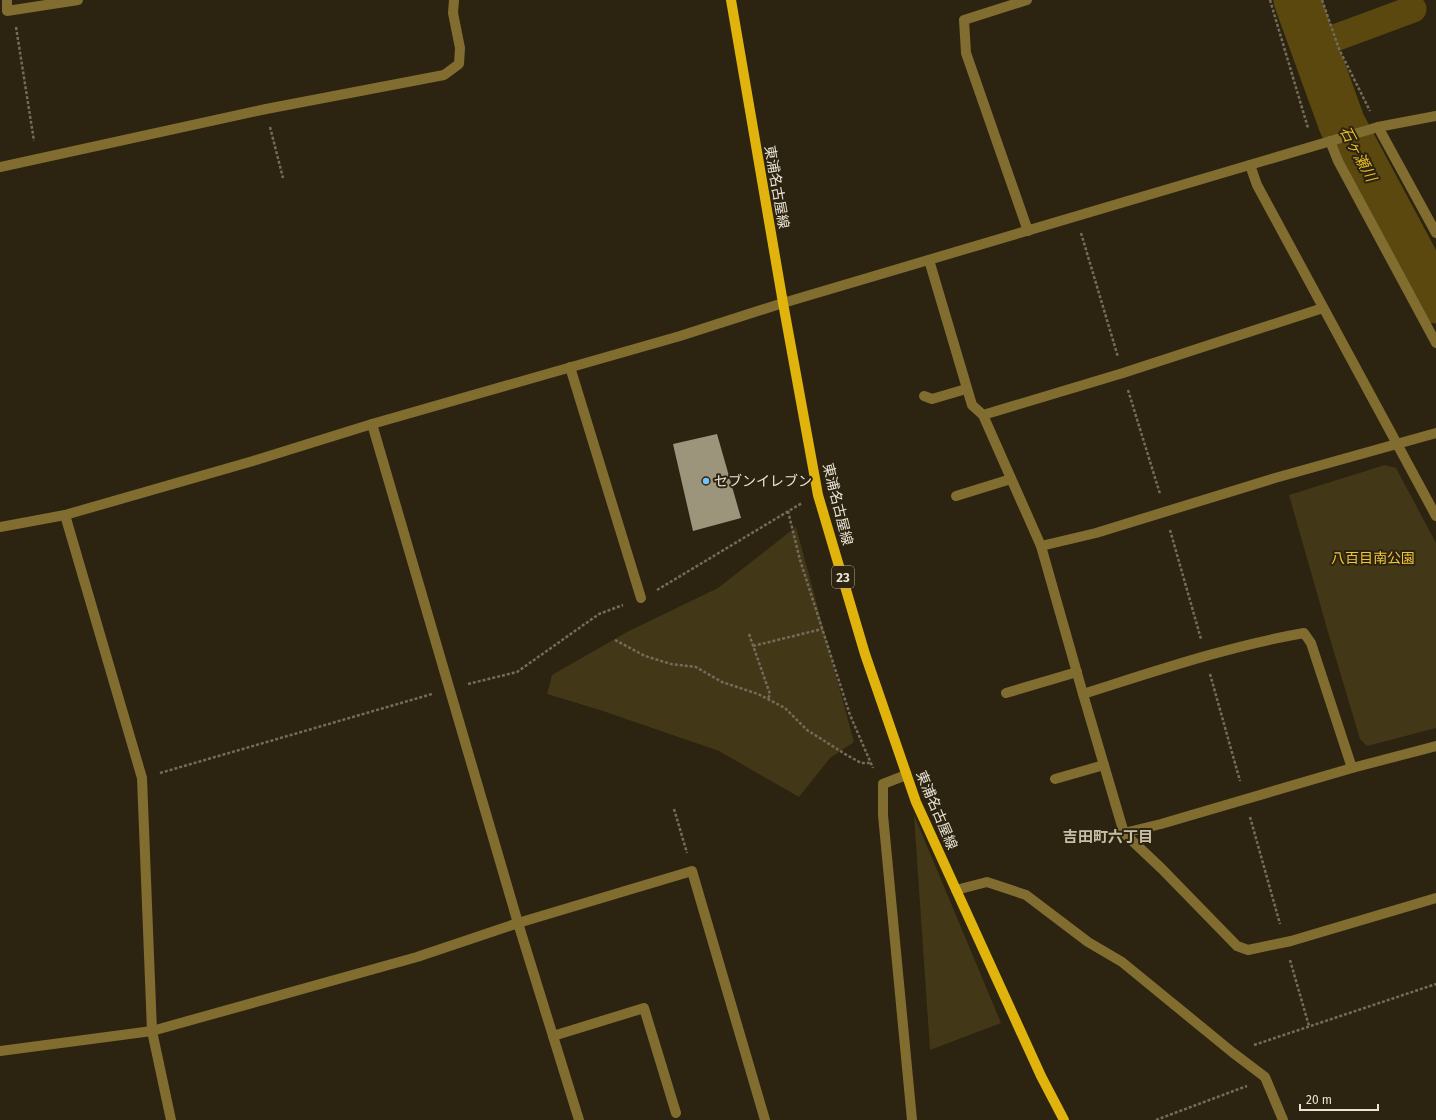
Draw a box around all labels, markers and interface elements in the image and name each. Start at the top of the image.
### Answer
water label: 石ヶ瀬川 [1336,123,1381,186]
street label: 東浦名古屋線 [761,144,792,230]
street label: 東浦名古屋線 [819,461,856,547]
place label: セブンイレブン [714,473,812,490]
marker: セブンイレブン [701,476,711,486]
park label: 八百目南公園 [1331,550,1415,567]
road number: 23 [832,566,854,588]
street label: 東浦名古屋線 [912,768,961,852]
district label: 吉田町六丁目 [1063,828,1153,846]
scale bar [1300,1086,1378,1112]
text: 20 m [1306,1093,1332,1107]

